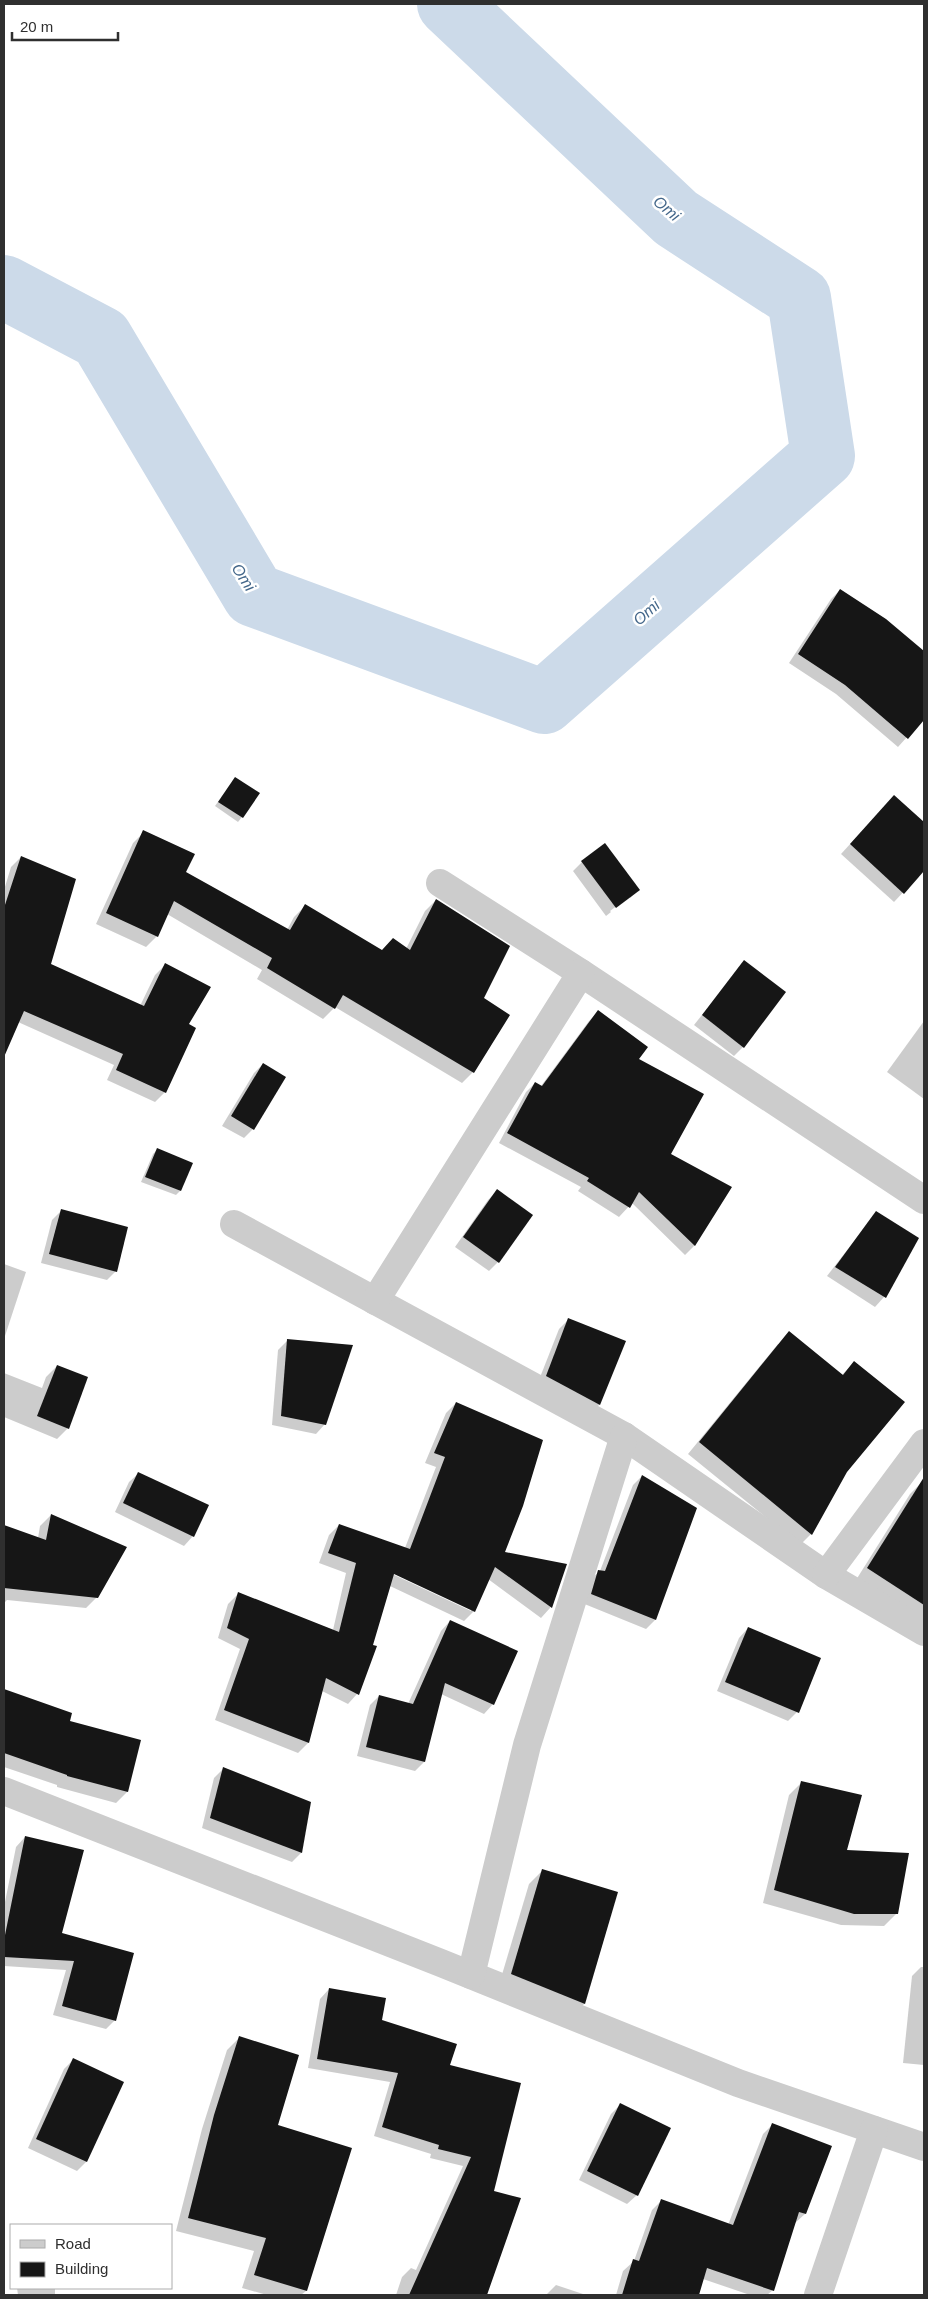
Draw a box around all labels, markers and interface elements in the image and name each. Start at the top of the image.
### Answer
scale bar [12,10,119,42]
text: 20 m [20,18,53,35]
water label: Omi [650,192,684,225]
water label: Omi [228,560,259,595]
water label: Omi [630,596,663,628]
legend [10,2224,172,2289]
text: Road [55,2235,91,2252]
text: Building [55,2260,108,2277]

